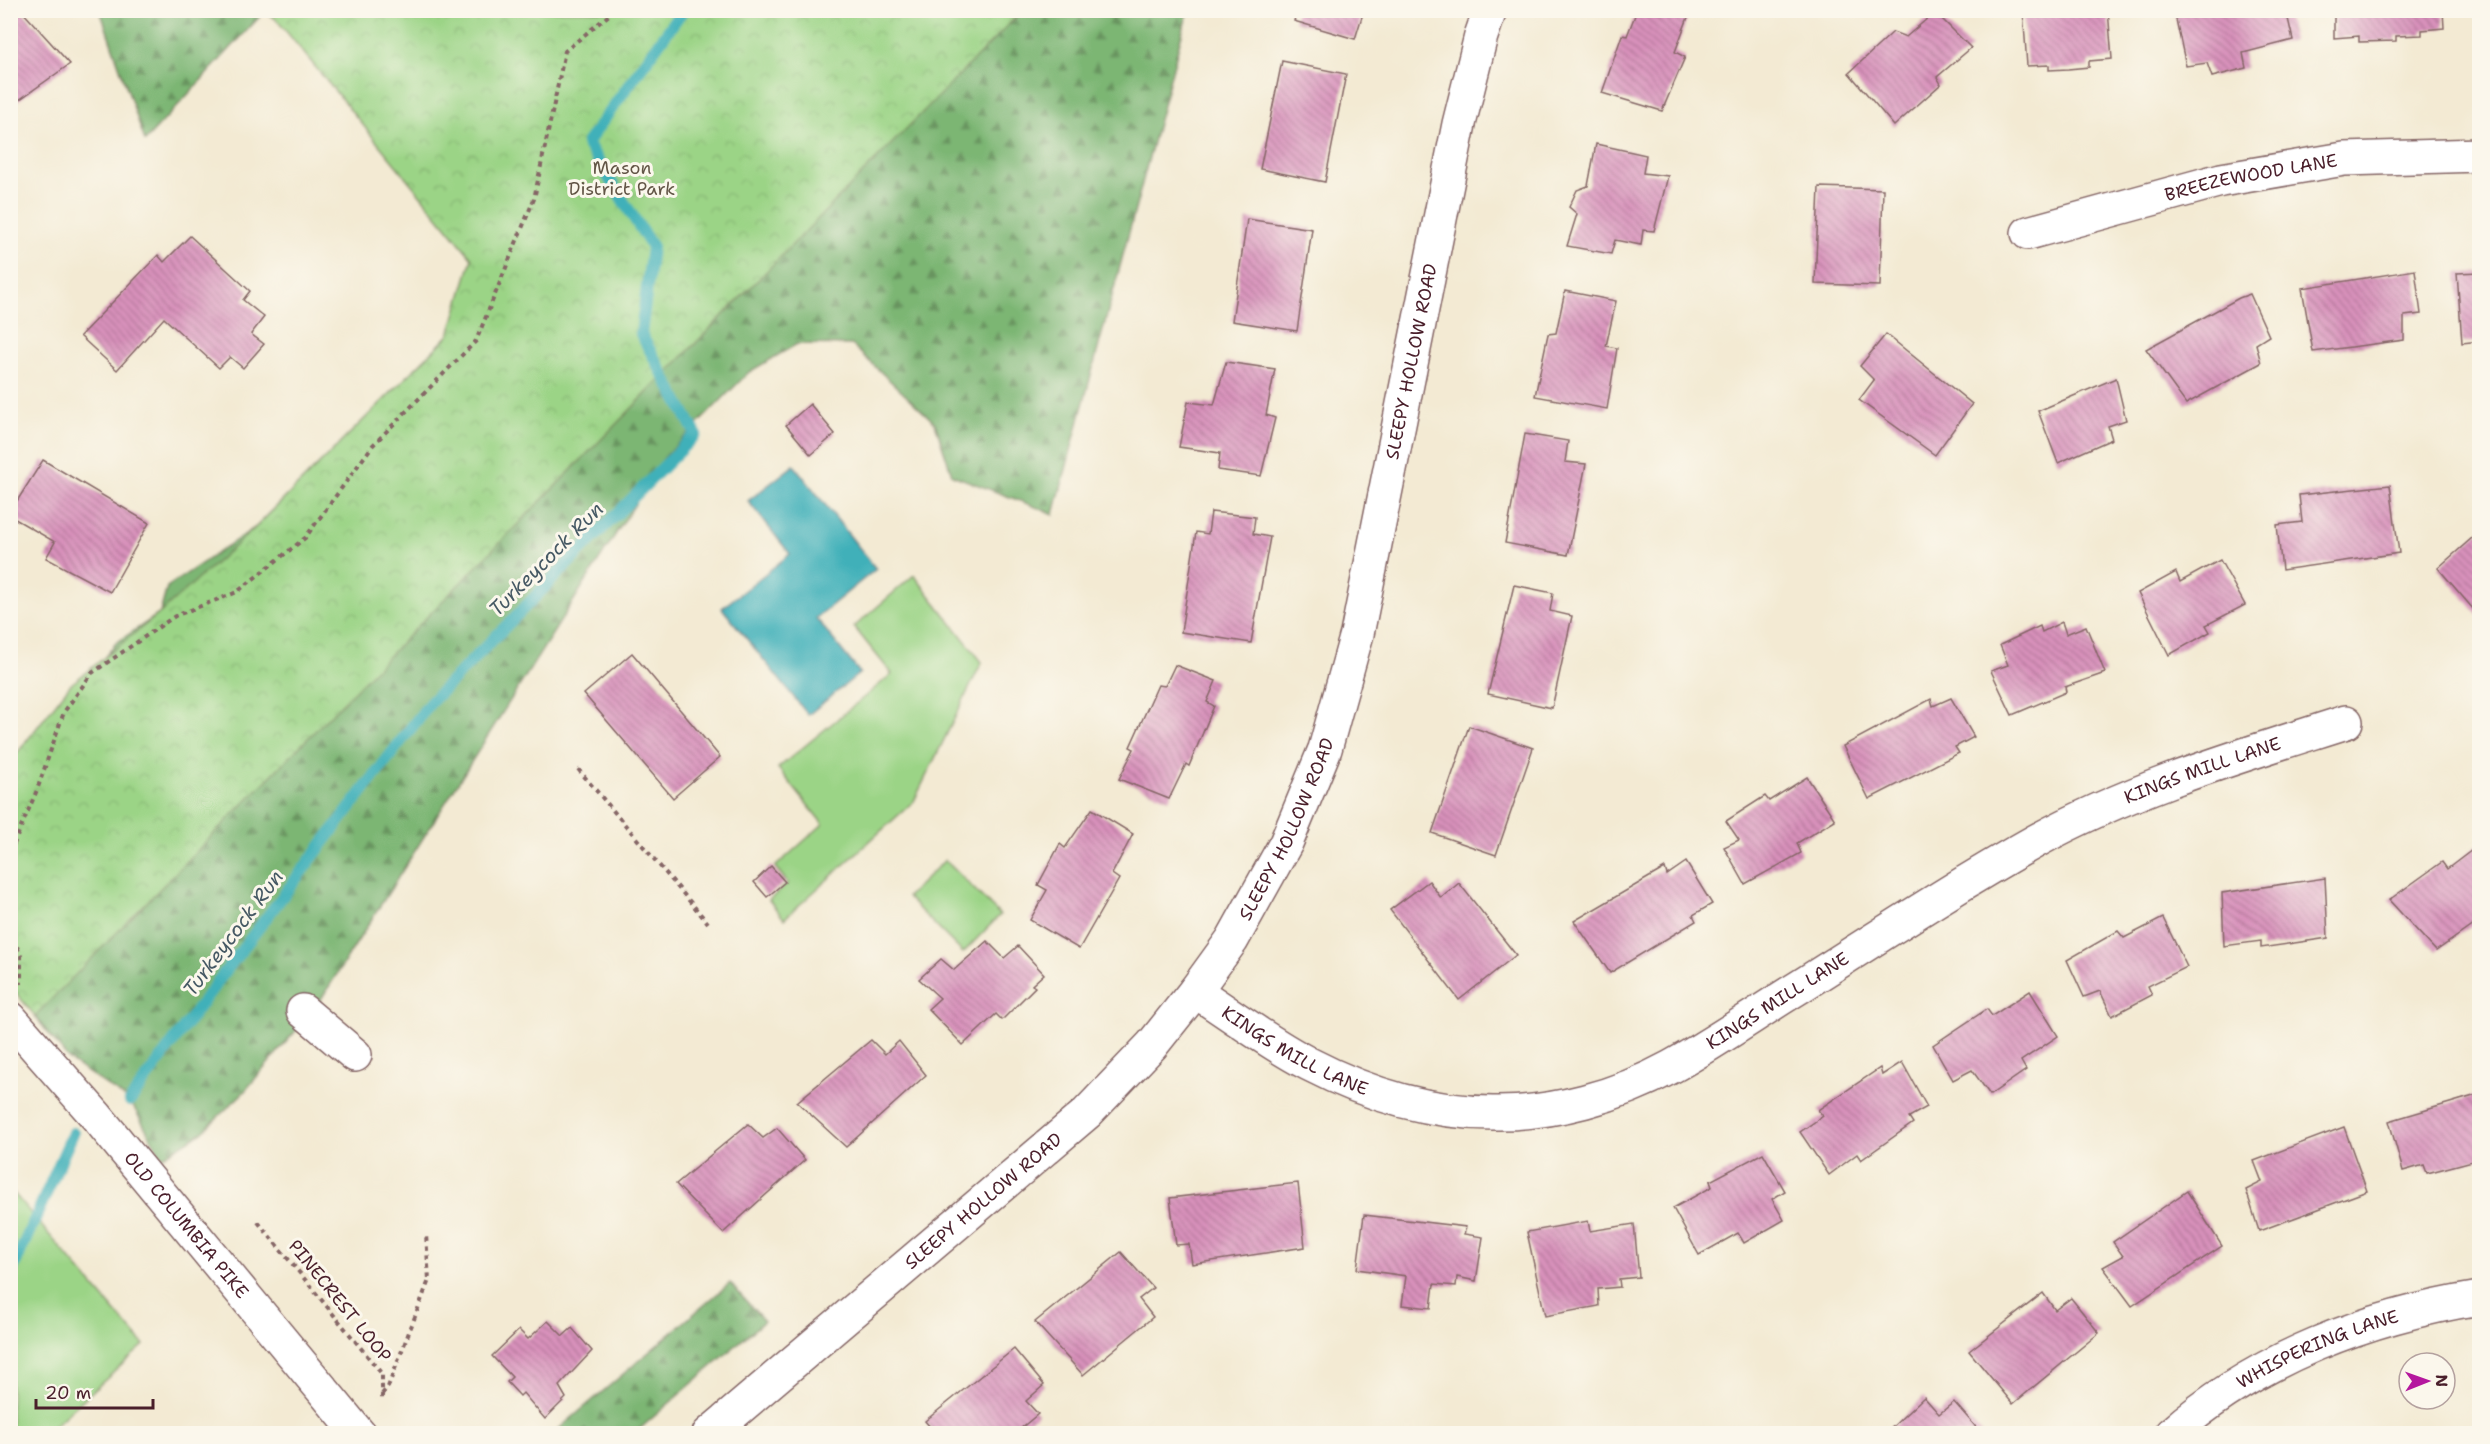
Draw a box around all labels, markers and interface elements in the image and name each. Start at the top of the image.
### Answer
street label: BREEZEWOOD LANE [2162,148,2339,207]
park label: Mason District Park [569,156,675,201]
street label: SLEEPY HOLLOW ROAD [1380,261,1443,462]
water label: Turkeycock Run [483,496,609,622]
street label: KINGS MILL LANE [2121,732,2284,809]
street label: SLEEPY HOLLOW ROAD [1233,735,1340,925]
water label: Turkeycock Run [177,865,289,1001]
street label: KINGS MILL LANE [1702,946,1854,1055]
street label: KINGS MILL LANE [1217,1000,1372,1101]
street label: SLEEPY HOLLOW ROAD [900,1127,1067,1275]
street label: OLD COLUMBIA PIKE [119,1147,254,1303]
street label: PINECREST LOOP [283,1235,397,1367]
street label: WHISPERING LANE [2232,1304,2401,1394]
north arrow [2397,1351,2457,1411]
scale bar [36,1372,153,1410]
text: N [2431,1374,2452,1387]
text: 20 m [45,1381,91,1405]

